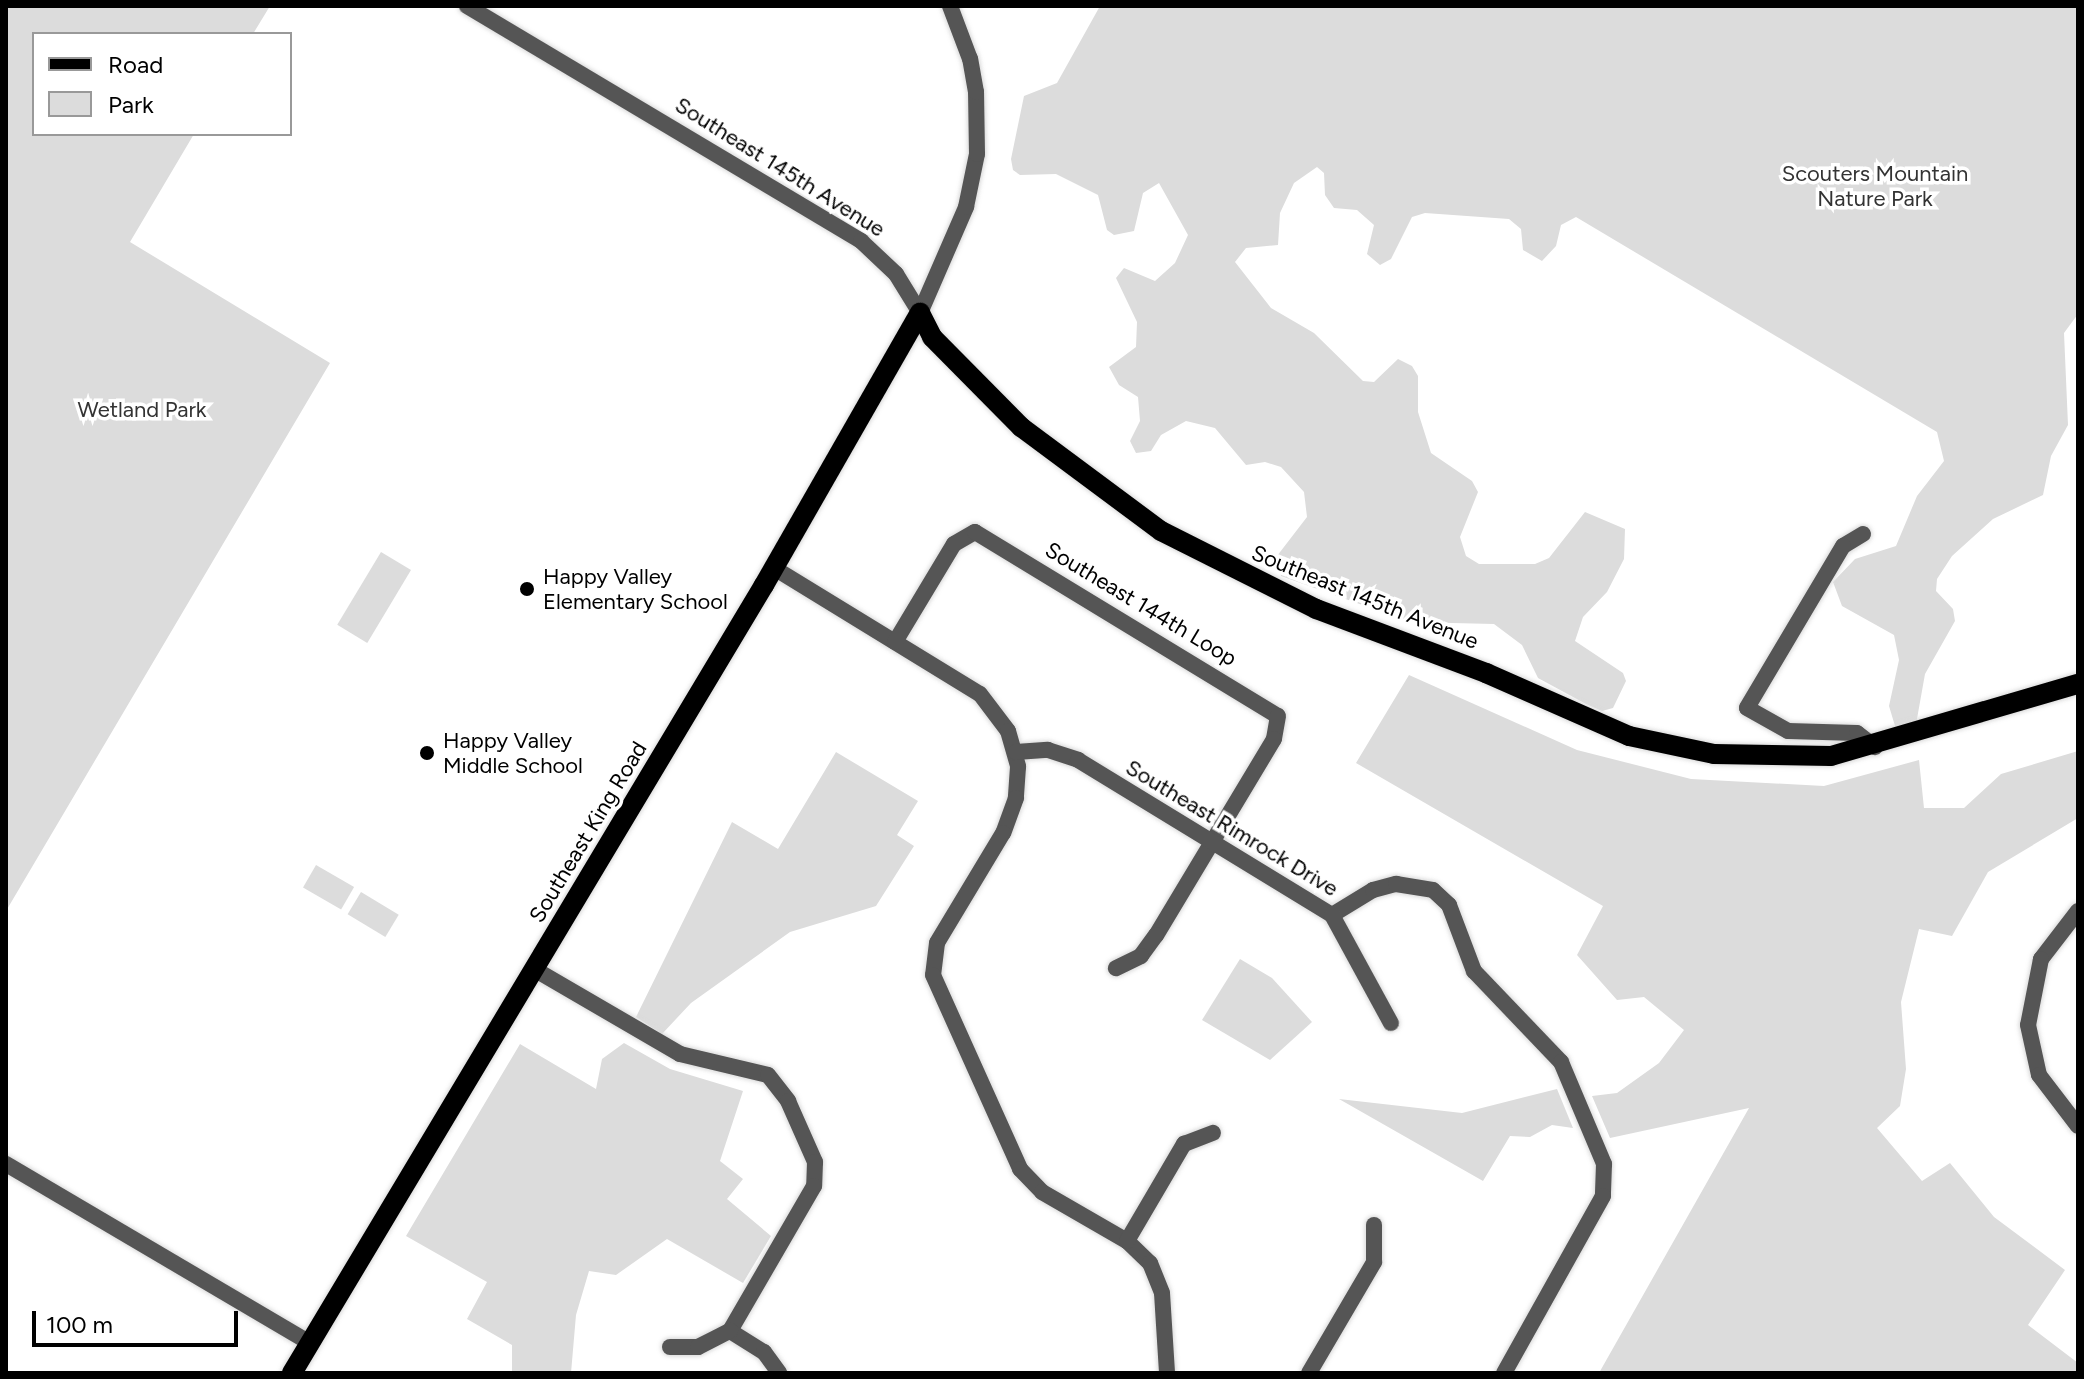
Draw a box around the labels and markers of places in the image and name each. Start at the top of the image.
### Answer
place label: Happy Valley Elementary School [543,563,728,614]
marker: Happy Valley Elementary School [518,580,536,598]
place label: Happy Valley Middle School [443,727,583,778]
marker: Happy Valley Middle School [418,744,436,762]

